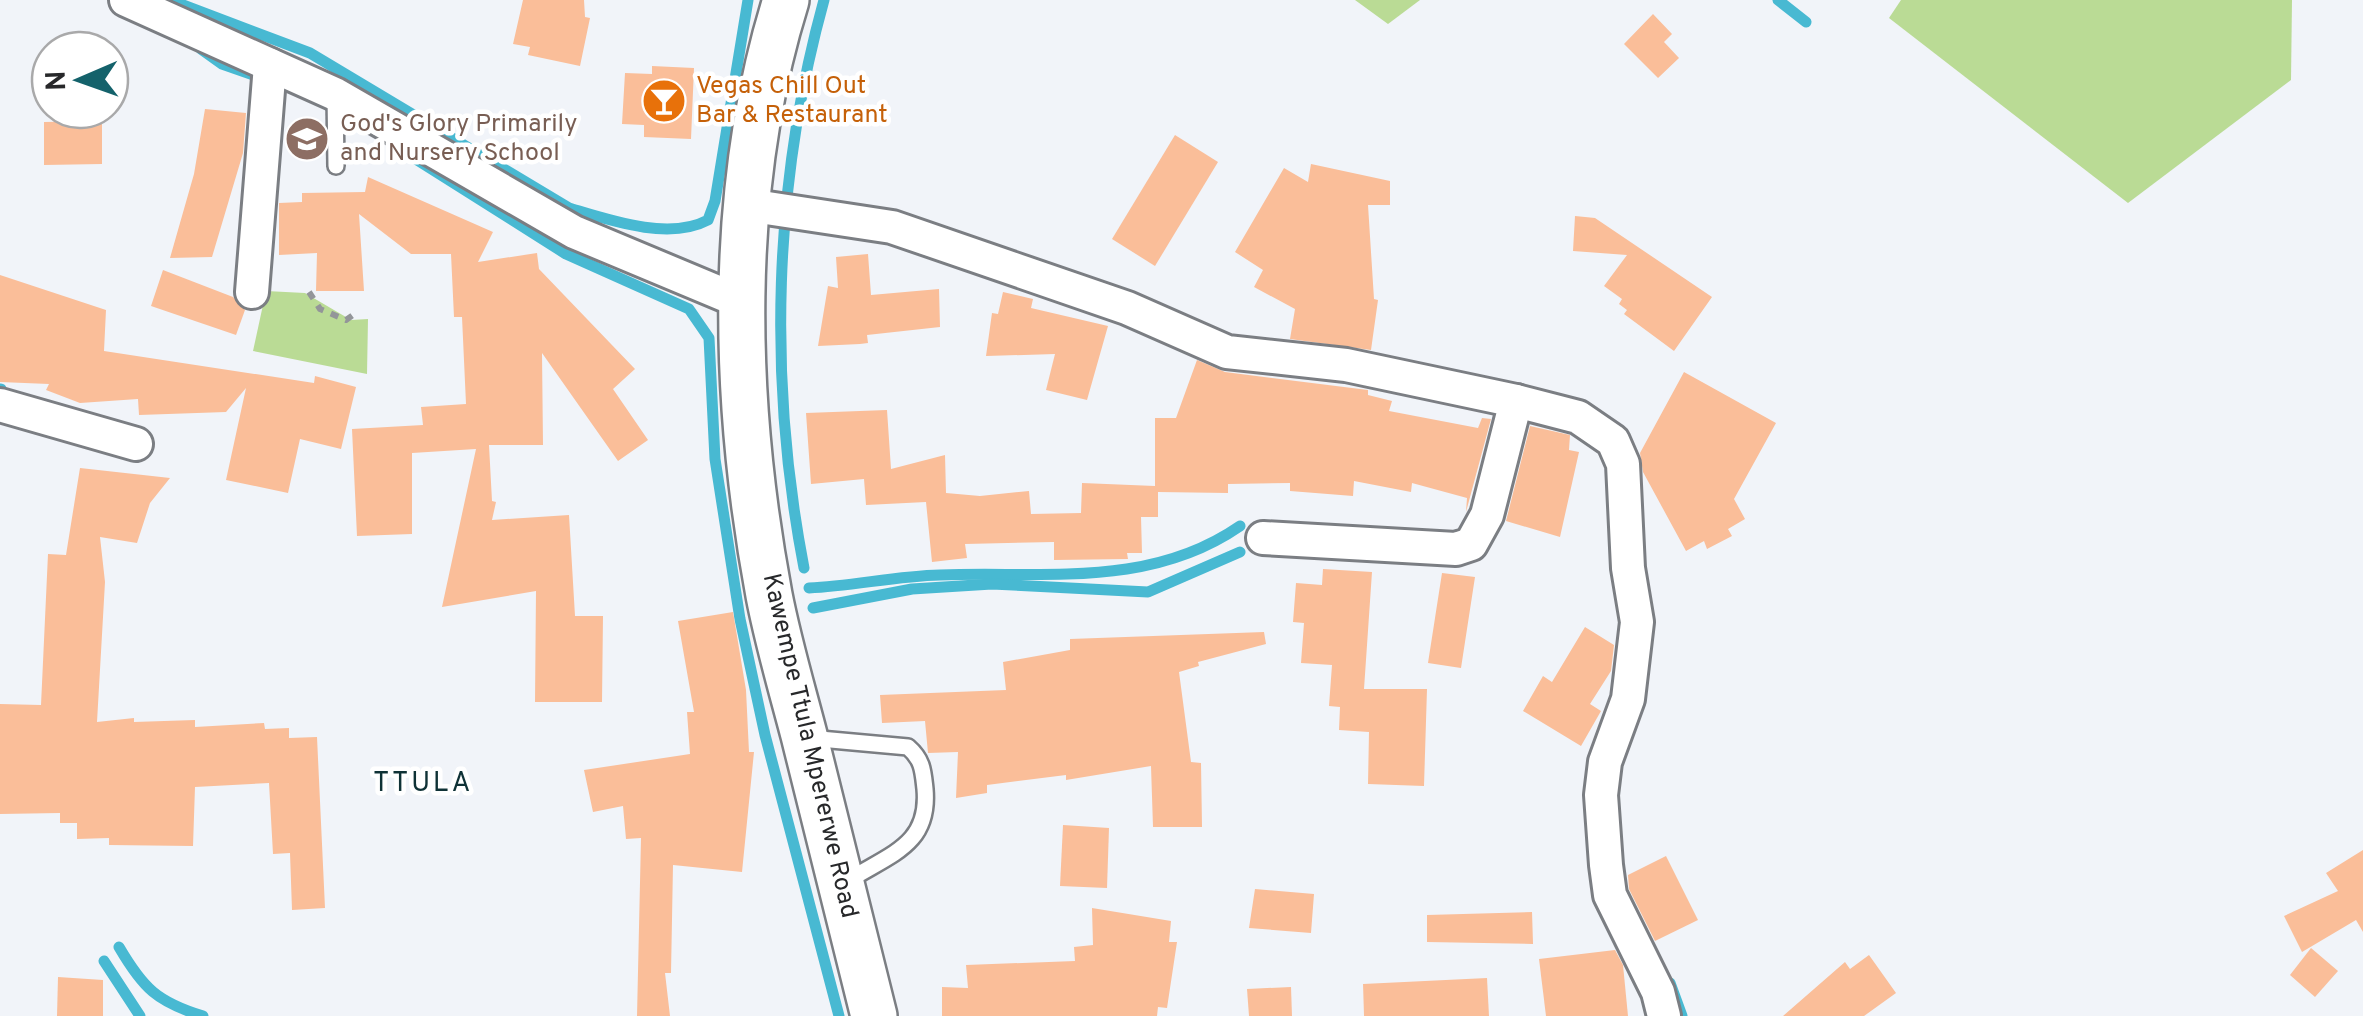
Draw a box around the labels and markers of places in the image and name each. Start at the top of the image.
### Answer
place label: Vegas Chill Out Bar & Restaurant [696,71,888,132]
bar icon: Vegas Chill Out Bar & Restaurant [641,78,687,124]
place label: God's Glory Primarily and Nursery School [340,109,577,170]
school or university icon: God's Glory Primarily and Nursery School [284,116,330,162]

